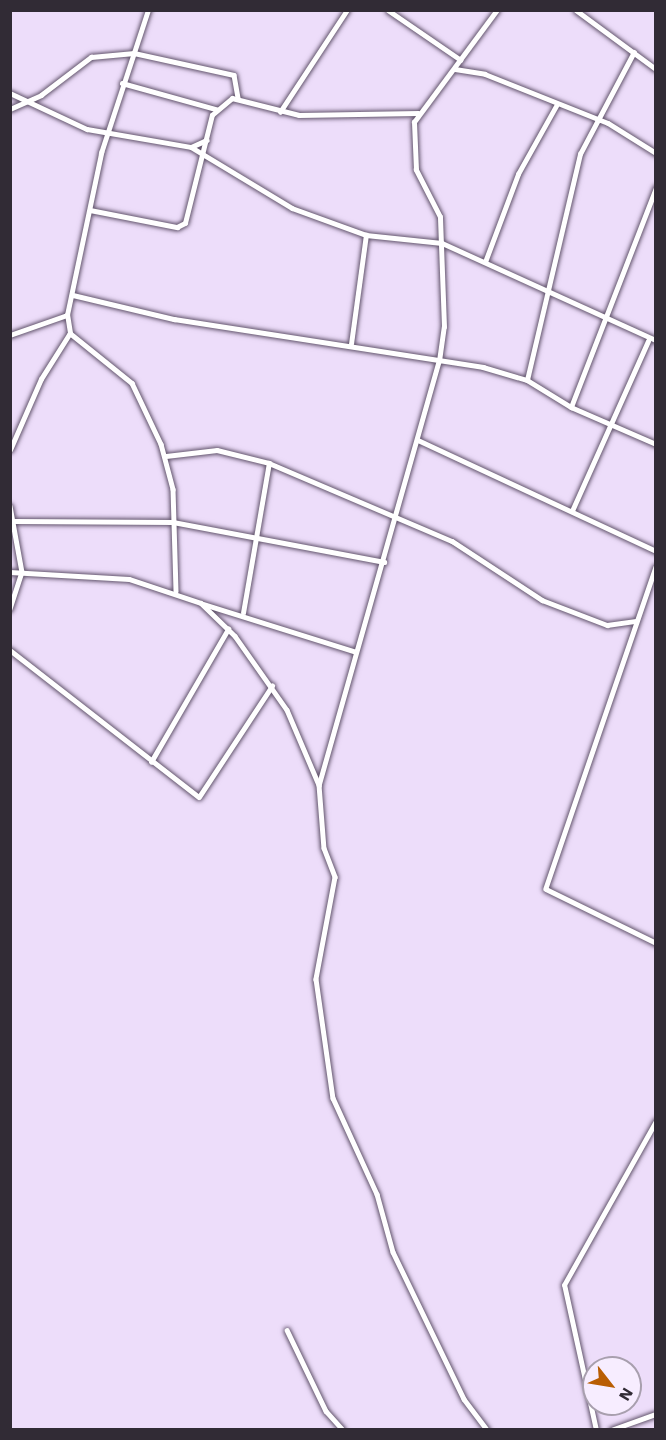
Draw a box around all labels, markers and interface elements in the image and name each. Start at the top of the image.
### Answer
north arrow [582,1356,642,1416]
text: N [615,1385,637,1404]

